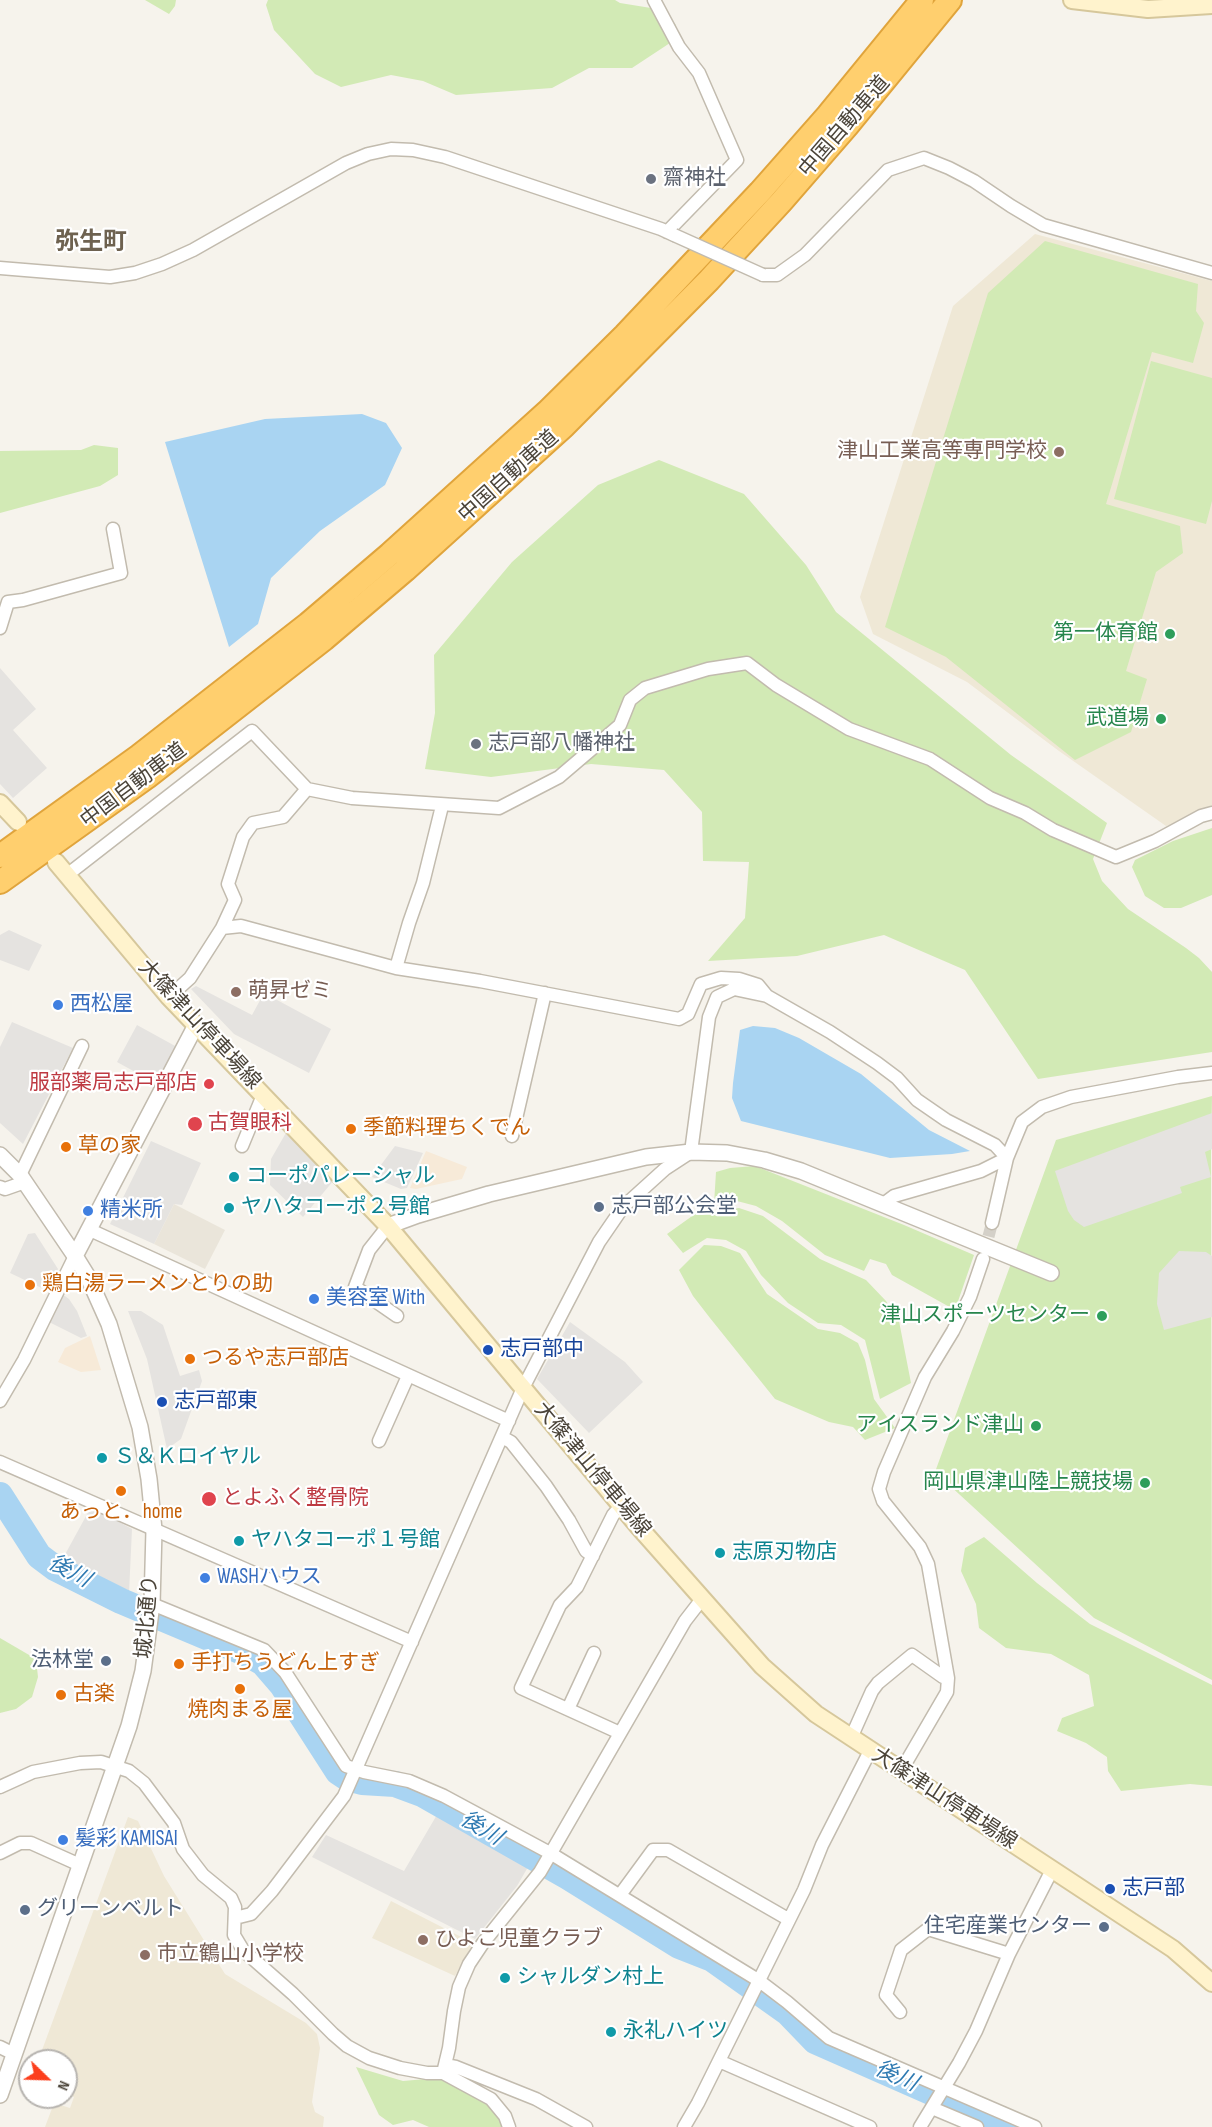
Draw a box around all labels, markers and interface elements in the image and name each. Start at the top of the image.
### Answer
street label: 中国自動車道 [794,71,896,183]
place label: 齋神社 [663,166,726,192]
marker: 齋神社 [644,172,658,186]
district label: 弥生町 [55,229,127,257]
street label: 中国自動車道 [454,425,564,529]
place label: 津山工業高等専門学校 [837,439,1047,465]
marker: 津山工業高等専門学校 [1052,445,1066,459]
place label: 第一体育館 [1053,621,1158,647]
marker: 第一体育館 [1163,627,1177,641]
place label: 武道場 [1086,706,1149,732]
marker: 武道場 [1154,712,1168,726]
place label: 志戸部八幡神社 [488,731,635,757]
marker: 志戸部八幡神社 [469,737,483,751]
street label: 中国自動車道 [76,738,192,834]
street label: 大篠津山停車場線 [132,955,266,1095]
place label: 萌昇ゼミ [248,979,332,1005]
marker: 萌昇ゼミ [229,985,243,999]
place label: 西松屋 [70,992,133,1018]
marker: 西松屋 [51,998,65,1012]
place label: 服部薬局志戸部店 [29,1071,197,1097]
marker: 服部薬局志戸部店 [202,1077,216,1091]
place label: 古賀眼科 [208,1111,292,1137]
marker: 古賀眼科 [186,1115,204,1133]
place label: 季節料理ちくでん [363,1116,531,1142]
marker: 季節料理ちくでん [344,1122,358,1136]
place label: 草の家 [78,1134,141,1160]
marker: 草の家 [59,1140,73,1154]
place label: コーポパレーシャル [246,1164,435,1190]
marker: コーポパレーシャル [227,1170,241,1184]
place label: 志戸部公会堂 [611,1194,737,1220]
place label: ヤハタコーポ２号館 [241,1195,430,1221]
place label: 精米所 [100,1198,163,1224]
marker: 志戸部公会堂 [592,1200,606,1214]
marker: ヤハタコーポ２号館 [222,1201,236,1215]
marker: 精米所 [81,1204,95,1218]
place label: 鶏白湯ラーメンとりの助 [42,1272,273,1298]
marker: 鶏白湯ラーメンとりの助 [23,1278,37,1292]
place label: 美容室 With [326,1286,425,1312]
marker: 美容室 With [307,1292,321,1306]
place label: 津山スポーツセンター [880,1303,1090,1329]
marker: 津山スポーツセンター [1095,1309,1109,1323]
place label: 志戸部中 [500,1337,584,1363]
marker: 志戸部中 [481,1343,495,1357]
place label: つるや志戸部店 [202,1346,349,1372]
marker: つるや志戸部店 [183,1352,197,1366]
place label: 志戸部東 [174,1389,258,1415]
marker: 志戸部東 [155,1395,169,1409]
street label: 大篠津山停車場線 [528,1398,656,1542]
place label: アイスランド津山 [856,1413,1024,1439]
marker: アイスランド津山 [1029,1419,1043,1433]
place label: Ｓ＆Ｋロイヤル [114,1445,261,1471]
marker: Ｓ＆Ｋロイヤル [95,1451,109,1465]
place label: 岡山県津山陸上競技場 [923,1470,1133,1496]
marker: 岡山県津山陸上競技場 [1138,1476,1152,1490]
marker: あっと．home [114,1484,128,1498]
place label: とよふく整骨院 [222,1486,369,1512]
marker: とよふく整骨院 [200,1490,218,1508]
place label: あっと．home [60,1500,182,1526]
place label: ヤハタコーポ１号館 [251,1528,440,1554]
marker: ヤハタコーポ１号館 [232,1534,246,1548]
place label: 志原刃物店 [732,1540,837,1566]
marker: 志原刃物店 [713,1546,727,1560]
water label: 後川 [43,1550,95,1594]
place label: WASHハウス [217,1565,322,1591]
marker: WASHハウス [198,1571,212,1585]
street label: 城北通り [132,1574,164,1660]
place label: 法林堂 [31,1648,94,1674]
place label: 手打ちうどん上すぎ [191,1651,380,1677]
marker: 法林堂 [99,1654,113,1668]
marker: 手打ちうどん上すぎ [172,1657,186,1671]
place label: 古楽 [73,1682,115,1708]
marker: 焼肉まる屋 [233,1682,247,1696]
marker: 古楽 [54,1688,68,1702]
place label: 焼肉まる屋 [188,1698,292,1724]
street label: 大篠津山停車場線 [867,1743,1021,1855]
water label: 後川 [455,1806,507,1852]
place label: 髪彩 KAMISAl [75,1827,178,1853]
marker: 髪彩 KAMISAl [56,1833,70,1847]
place label: 志戸部 [1122,1876,1185,1902]
marker: 志戸部 [1103,1882,1117,1896]
place label: グリーンベルト [37,1897,184,1923]
marker: グリーンベルト [18,1903,32,1917]
place label: 住宅産業センター [924,1914,1092,1940]
marker: 住宅産業センター [1097,1920,1111,1934]
place label: ひよこ児童クラブ [435,1927,603,1953]
marker: ひよこ児童クラブ [416,1933,430,1947]
place label: 市立鶴山小学校 [157,1942,304,1968]
marker: 市立鶴山小学校 [138,1948,152,1962]
place label: シャルダン村上 [517,1965,664,1991]
marker: シャルダン村上 [498,1971,512,1985]
place label: 永礼ハイツ [623,2019,728,2045]
marker: 永礼ハイツ [604,2025,618,2039]
north arrow [18,2049,78,2109]
water label: 後川 [871,2056,921,2098]
text: N [53,2078,74,2093]

